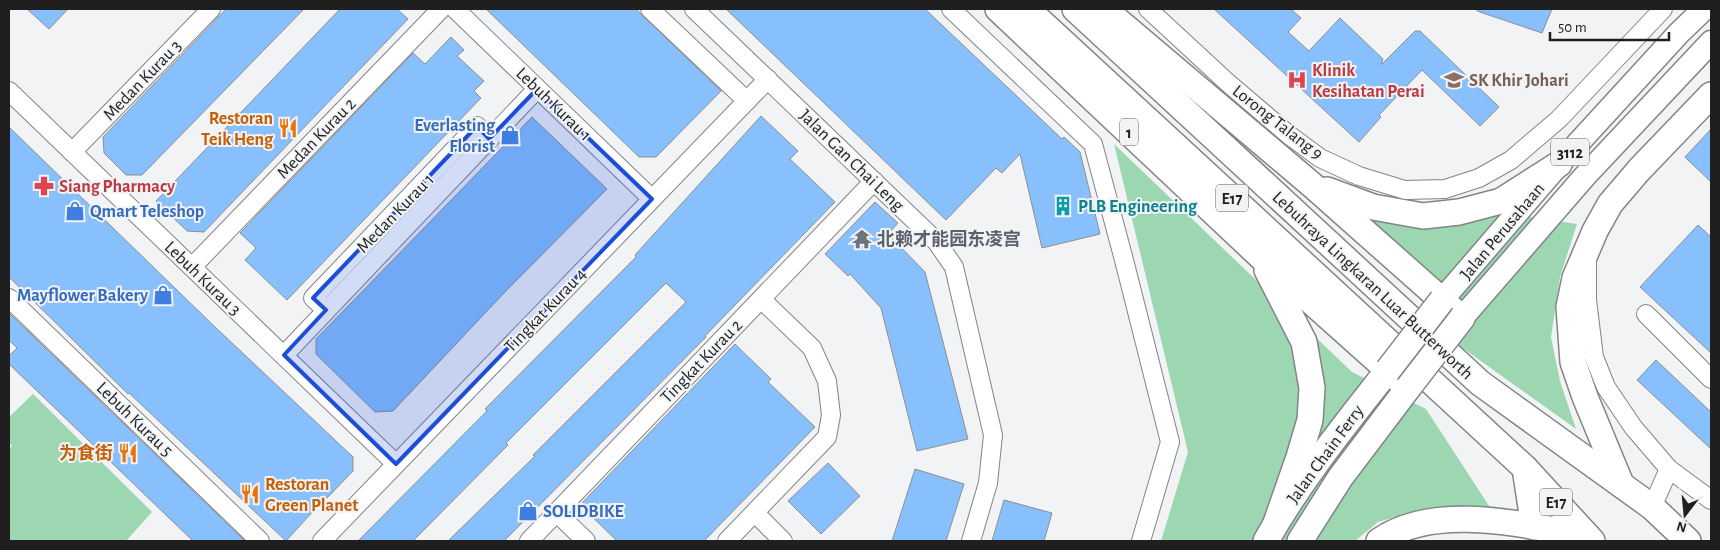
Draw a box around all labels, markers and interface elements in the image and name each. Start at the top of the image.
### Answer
scale bar [1550,10,1669,42]
text: 50 m [1558,20,1587,35]
street label: Medan Kurau 3 [100,37,185,124]
place label: Klinik Kesihatan Perai [1312,62,1425,101]
street label: Lebuh Kurau 1 [512,65,595,145]
hospital icon: Klinik Kesihatan Perai [1286,69,1308,91]
school or university icon: SK Khir Johari [1443,69,1465,91]
place label: SK Khir Johari [1469,72,1569,90]
street label: Lorong Talang 9 [1229,82,1326,164]
street label: Medan Kurau 2 [274,95,360,183]
street label: Jalan Gan Chai Leng [796,107,907,215]
place label: Restoran Teik Heng [201,110,274,149]
restaurant icon: Restoran Teik Heng [277,117,299,139]
place label: Everlasting Florist [414,117,496,156]
road number: 1 [1120,118,1138,146]
shop icon: Everlasting Florist [499,124,521,146]
road number: 3112 [1551,138,1589,166]
street label: Medan Kurau 1 [354,170,438,257]
pharmacy icon: Siang Pharmacy [33,175,55,197]
place label: Siang Pharmacy [59,178,176,196]
street label: Jalan Perusahaan [1457,180,1548,284]
road number: E17 [1216,184,1248,212]
street label: Lebuhraya Lingkaran Luar Butterworth [1269,188,1476,383]
building icon: PLB Engineering [1052,195,1074,217]
place label: PLB Engineering [1078,198,1198,216]
shop icon: Qmart Teleshop [64,200,86,222]
place label: Qmart Teleshop [90,203,204,221]
temple icon: 北赖才能园东凌宫 [851,228,873,250]
place label: 北赖才能园东凌宫 [877,229,1021,249]
street label: Lebuh Kurau 3 [161,238,244,319]
street label: Tingkat Kurau 4 [501,265,590,356]
shop icon: Mayflower Bakery [152,284,174,306]
place label: Mayflower Bakery [17,287,149,305]
street label: Tingkat Kurau 2 [657,316,746,407]
street label: Lebuh Kurau 5 [93,379,176,460]
street label: Jalan Chain Ferry [1284,402,1368,507]
restaurant icon: 为食街 [117,442,139,464]
place label: 为食街 [59,443,113,463]
place label: Restoran Green Planet [265,476,358,515]
restaurant icon: Restoran Green Planet [239,483,261,505]
road number: E17 [1540,488,1572,516]
north arrow [1660,490,1710,540]
shop icon: SOLIDBIKE [517,500,539,522]
place label: SOLIDBIKE [543,503,624,521]
text: N [1675,518,1688,535]

